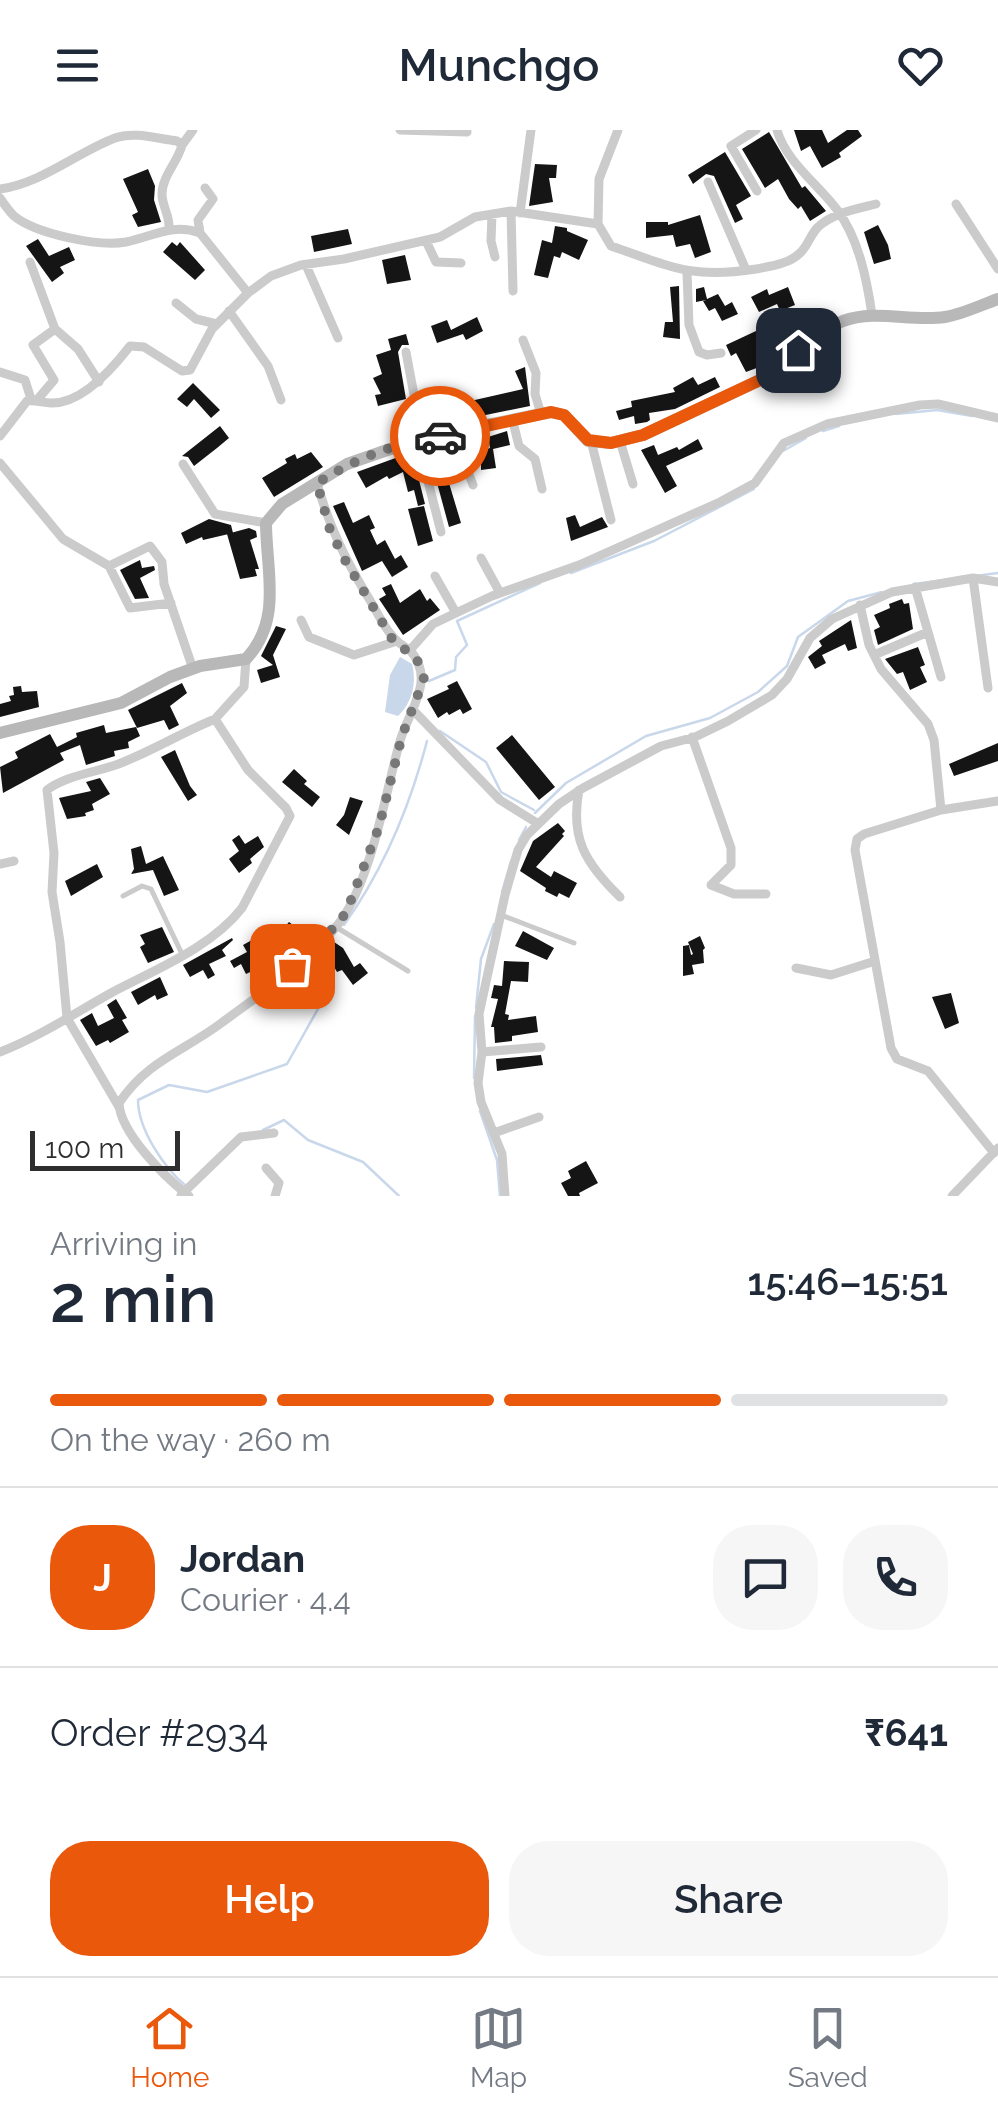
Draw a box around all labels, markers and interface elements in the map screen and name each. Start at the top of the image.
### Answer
icon: menu [50,38,105,93]
icon: heart [893,38,948,93]
text: Munchgo [399,39,599,92]
pin [756,308,841,393]
icon: home [771,323,826,378]
courier [390,386,490,486]
icon: car [413,409,468,464]
pin [250,924,335,1009]
icon: bag [265,939,320,994]
scale bar [30,1126,180,1170]
text: 100 m [45,1132,124,1165]
text: Arriving in [50,1225,197,1262]
text: 15:46–15:51 [748,1259,948,1304]
text: 2 min [50,1261,217,1337]
text: On the way · 260 m [50,1421,331,1458]
button: chat [713,1525,818,1630]
button: phone [843,1525,948,1630]
text: Jordan [180,1536,305,1581]
text: J [93,1555,112,1600]
text: Courier · 4.4 [180,1581,351,1618]
text: Order #2934 [50,1710,268,1755]
text: ₹641 [864,1710,948,1755]
button: Help [50,1841,489,1956]
button: Share [509,1841,948,1956]
tab: Home [130,2001,210,2094]
tab: Map [470,2001,527,2094]
tab: Saved [788,2001,868,2094]

